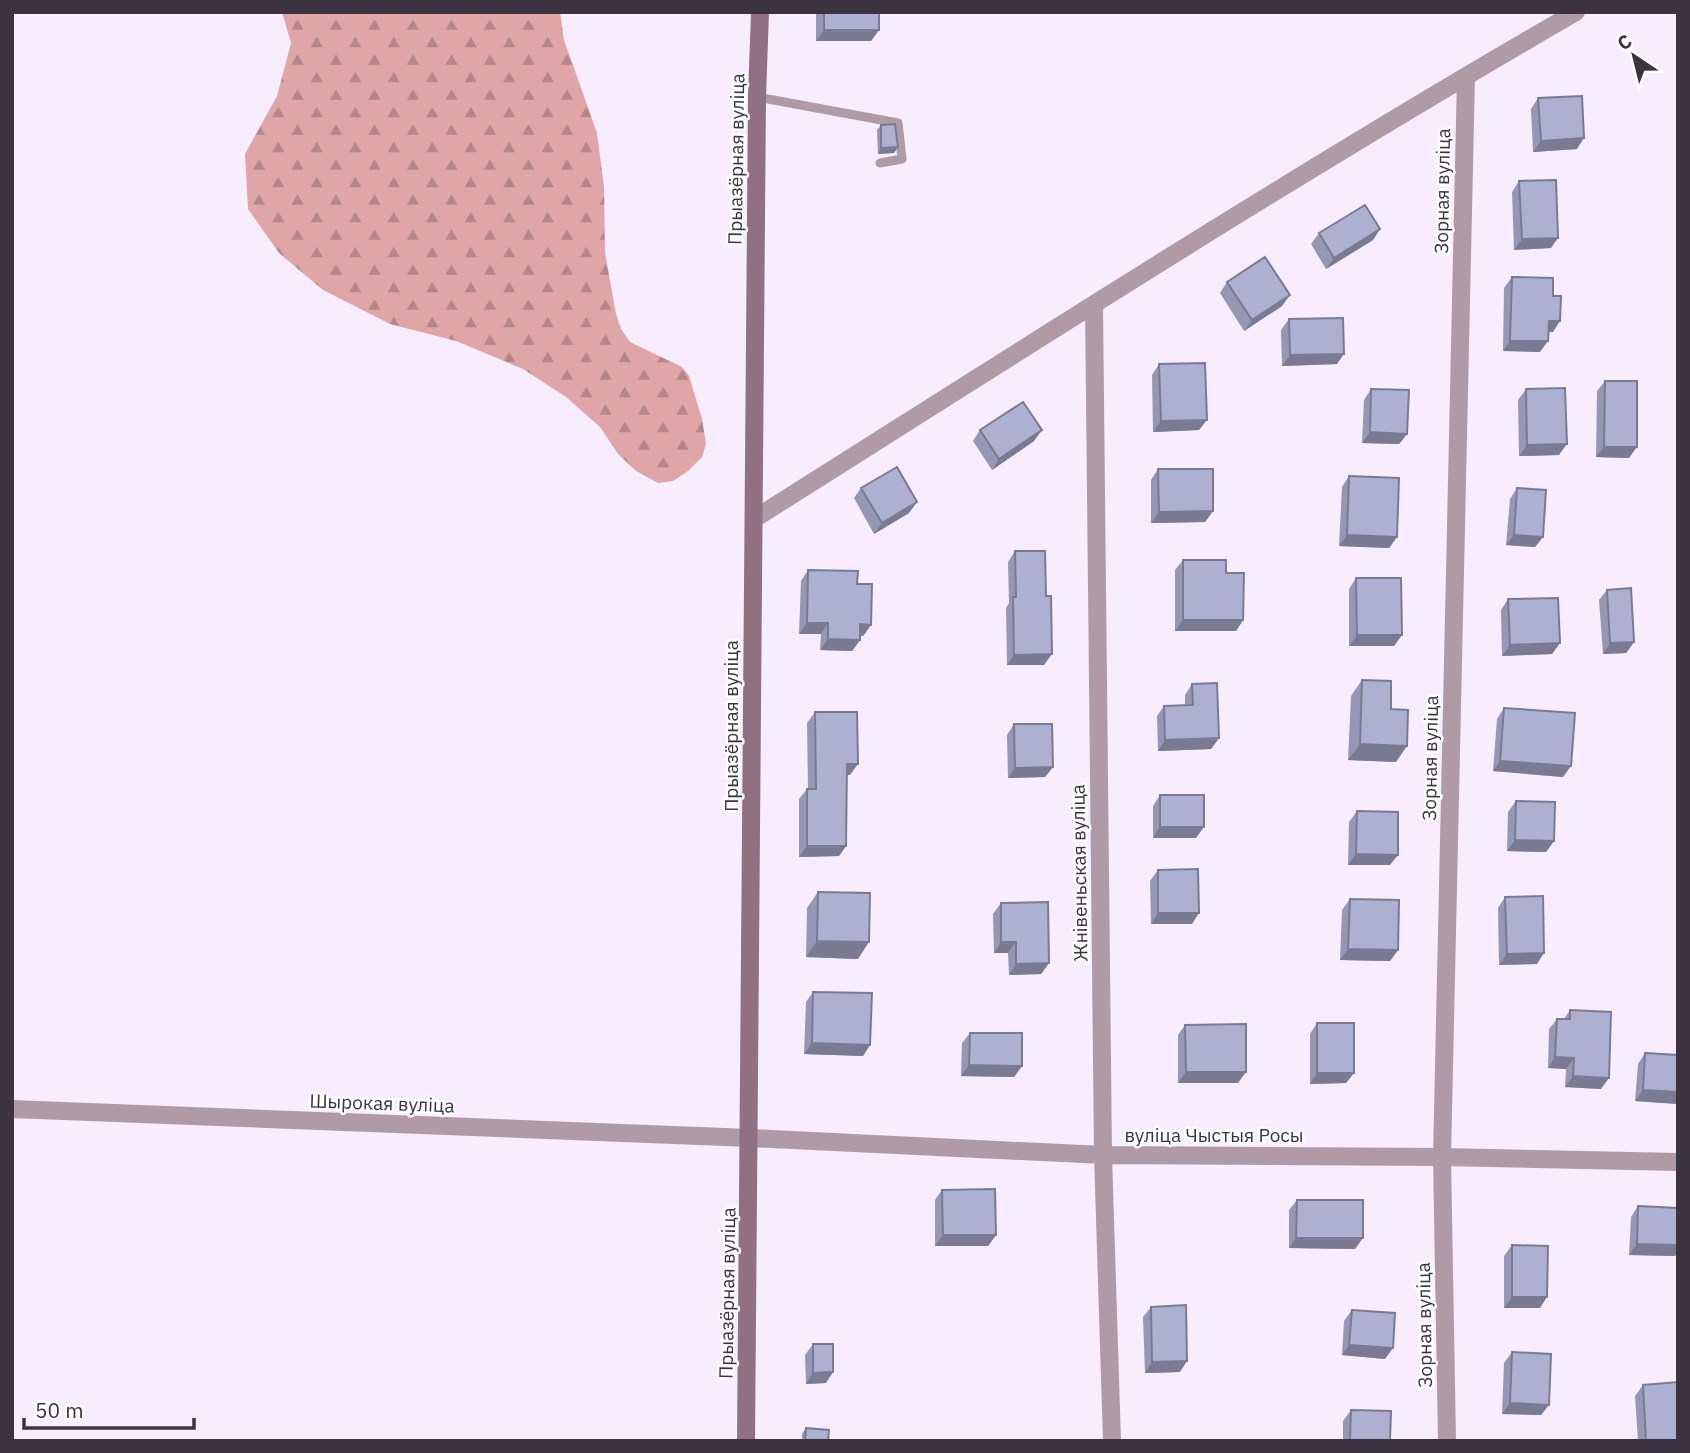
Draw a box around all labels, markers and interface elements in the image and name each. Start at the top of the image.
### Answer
north arrow [1599,21,1669,91]
text: С [1612,29,1636,55]
street label: Прыазёрная вуліца [723,73,749,245]
street label: Зорная вуліца [1429,128,1455,254]
street label: Прыазёрная вуліца [719,640,743,812]
street label: Зорная вуліца [1417,695,1443,821]
street label: Жнівеньская вуліца [1065,784,1093,962]
street label: Шырокая вуліца [309,1088,455,1118]
street label: вуліца Чыстыя Росы [1124,1123,1304,1147]
street label: Прыазёрная вуліца [714,1207,740,1379]
street label: Зорная вуліца [1411,1262,1437,1388]
scale bar [24,1386,194,1430]
text: 50 m [35,1396,84,1424]

